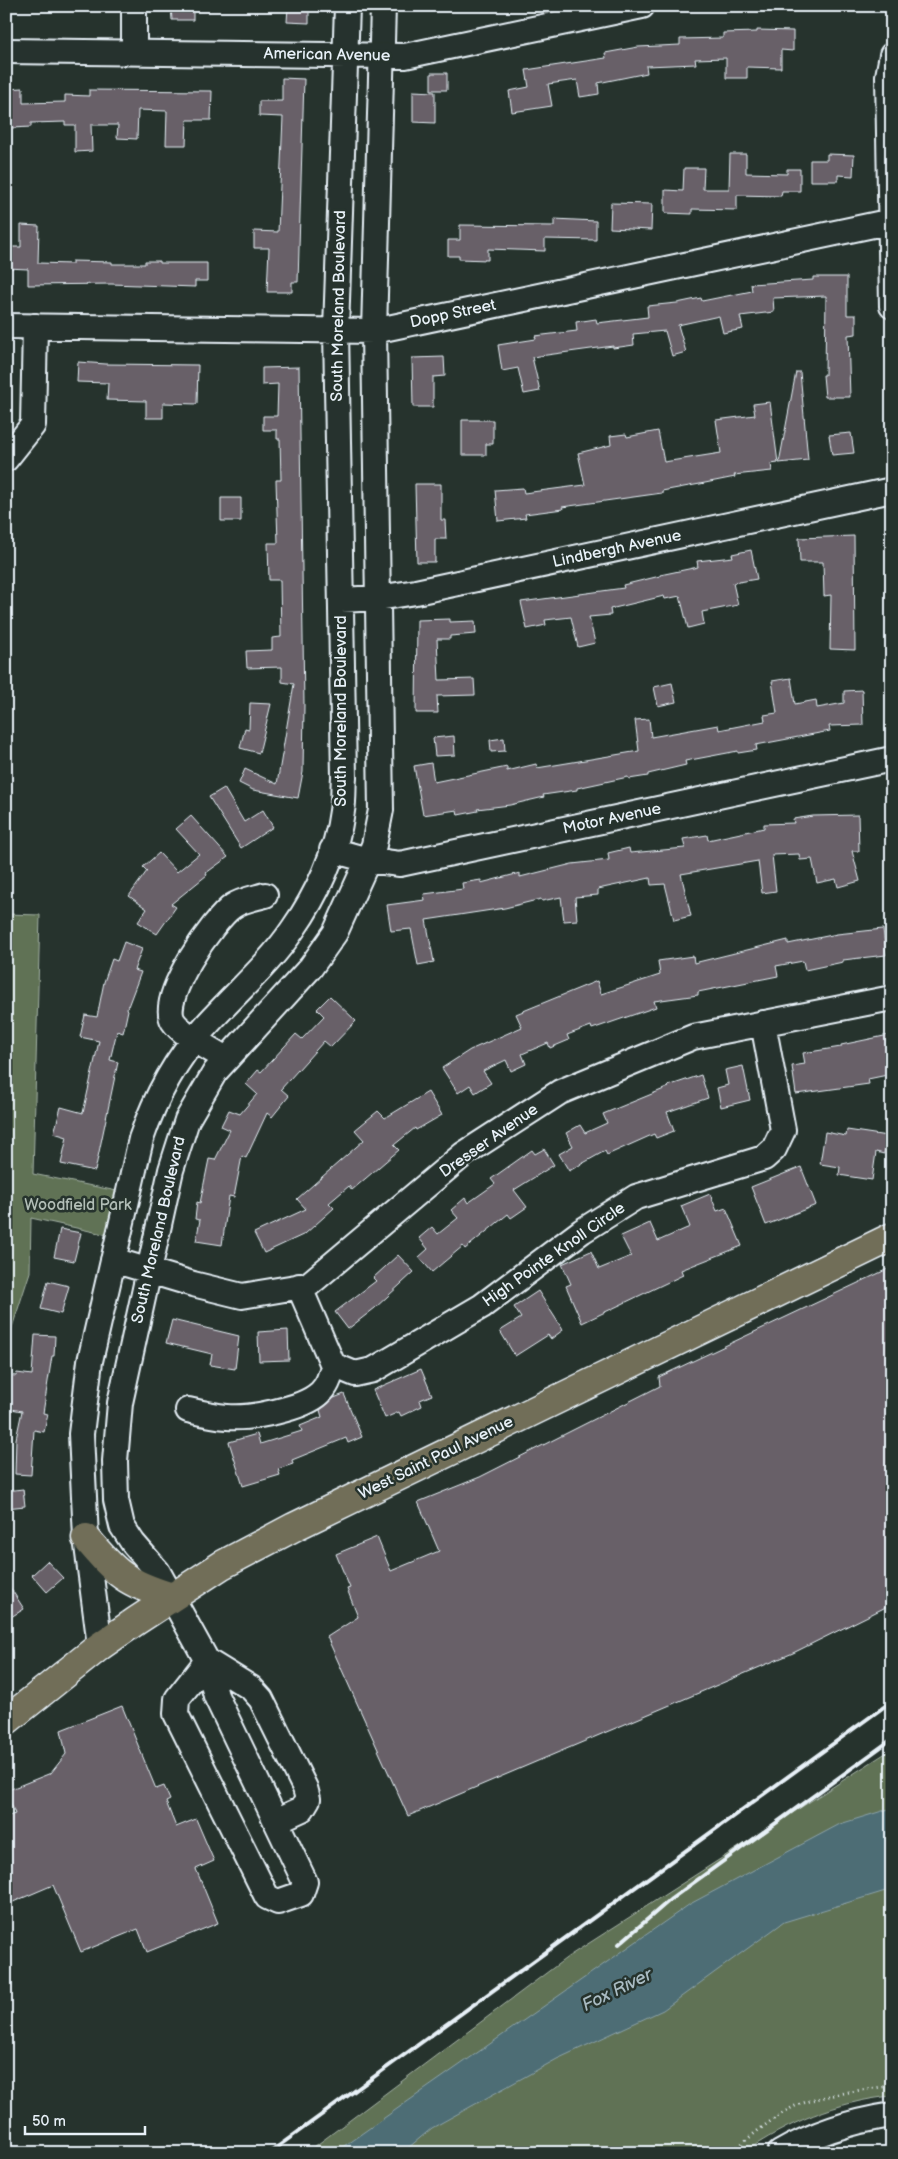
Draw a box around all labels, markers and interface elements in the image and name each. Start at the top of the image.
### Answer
street label: American Avenue [264,44,391,66]
street label: South Moreland Boulevard [328,210,350,402]
street label: Dopp Street [408,296,498,332]
street label: Lindbergh Avenue [551,526,684,572]
street label: South Moreland Boulevard [332,615,351,807]
street label: Motor Avenue [561,799,663,839]
street label: Dresser Avenue [436,1100,542,1182]
street label: South Moreland Boulevard [128,1135,190,1325]
park label: Woodfield Park [24,1196,132,1215]
street label: High Pointe Knoll Circle [479,1198,629,1311]
street label: West Saint Paul Avenue [356,1412,517,1504]
water label: Fox River [578,1963,657,2016]
scale bar [25,2104,145,2136]
text: 50 m [32,2112,66,2131]

